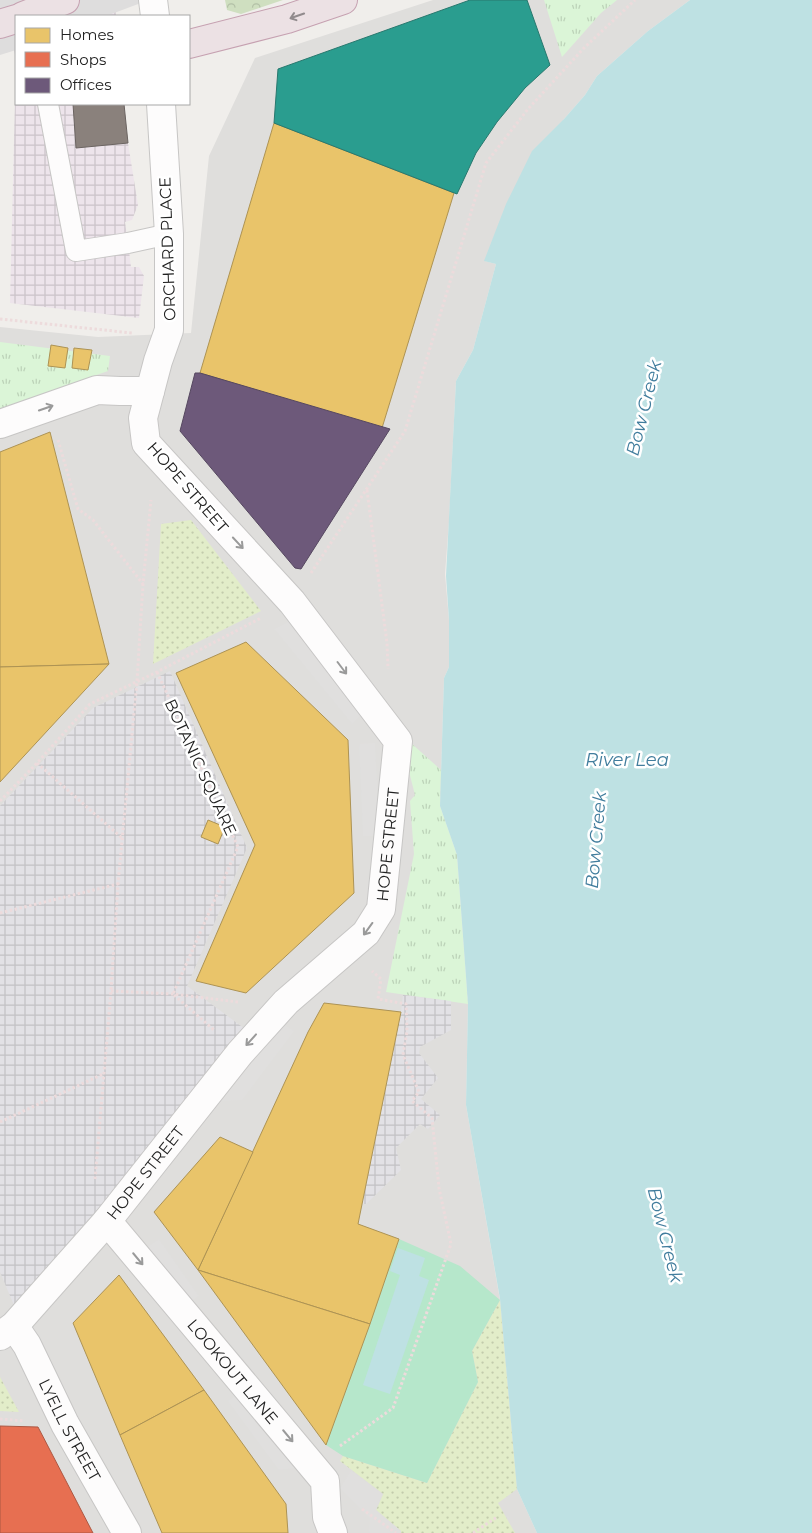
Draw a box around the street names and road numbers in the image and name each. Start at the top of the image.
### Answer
street label: ORCHARD PLACE [155,177,180,321]
street label: HOPE STREET [143,438,233,537]
street label: BOTANIC SQUARE [161,696,240,838]
street label: HOPE STREET [373,786,403,902]
street label: HOPE STREET [103,1122,189,1224]
street label: LOOKOUT LANE [183,1315,282,1428]
street label: LYELL STREET [35,1376,105,1485]

